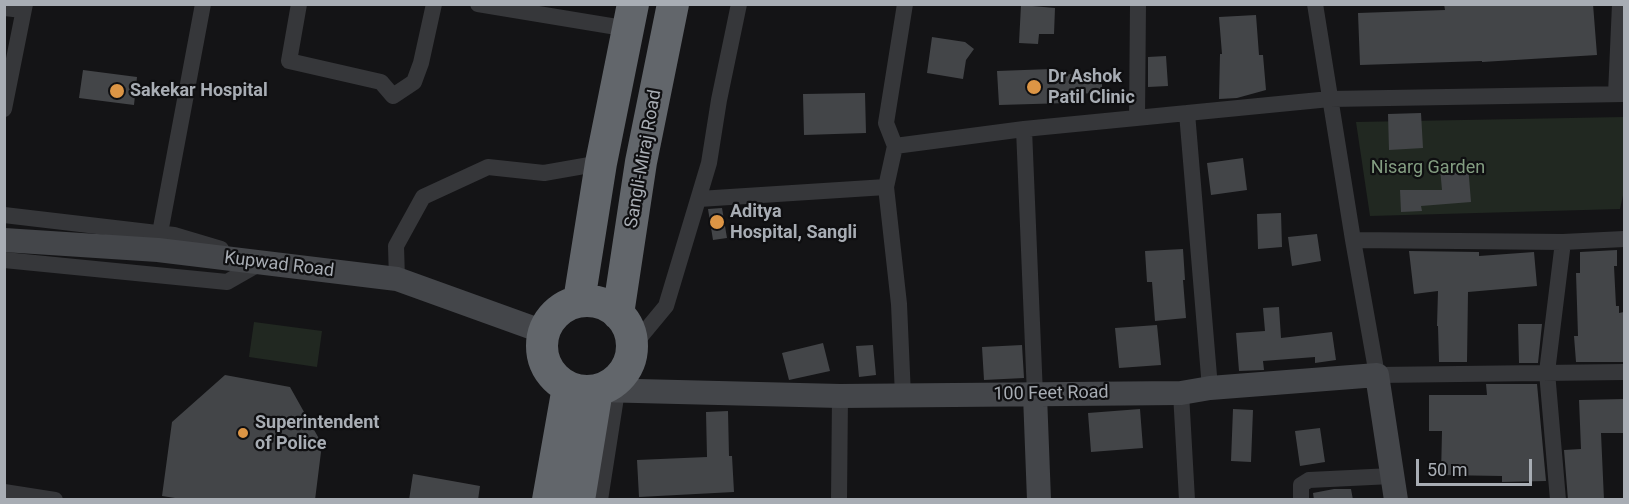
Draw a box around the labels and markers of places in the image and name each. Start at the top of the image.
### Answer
place label: Dr Ashok Patil Clinic [1048,66,1135,109]
marker: Dr Ashok Patil Clinic [1025,78,1043,96]
place label: Sakekar Hospital [130,80,268,102]
marker: Sakekar Hospital [108,82,126,100]
place label: Aditya Hospital, Sangli [730,201,857,244]
marker: Aditya Hospital, Sangli [708,213,726,231]
place label: Superintendent of Police [255,412,379,454]
marker: Superintendent of Police [236,426,250,440]

